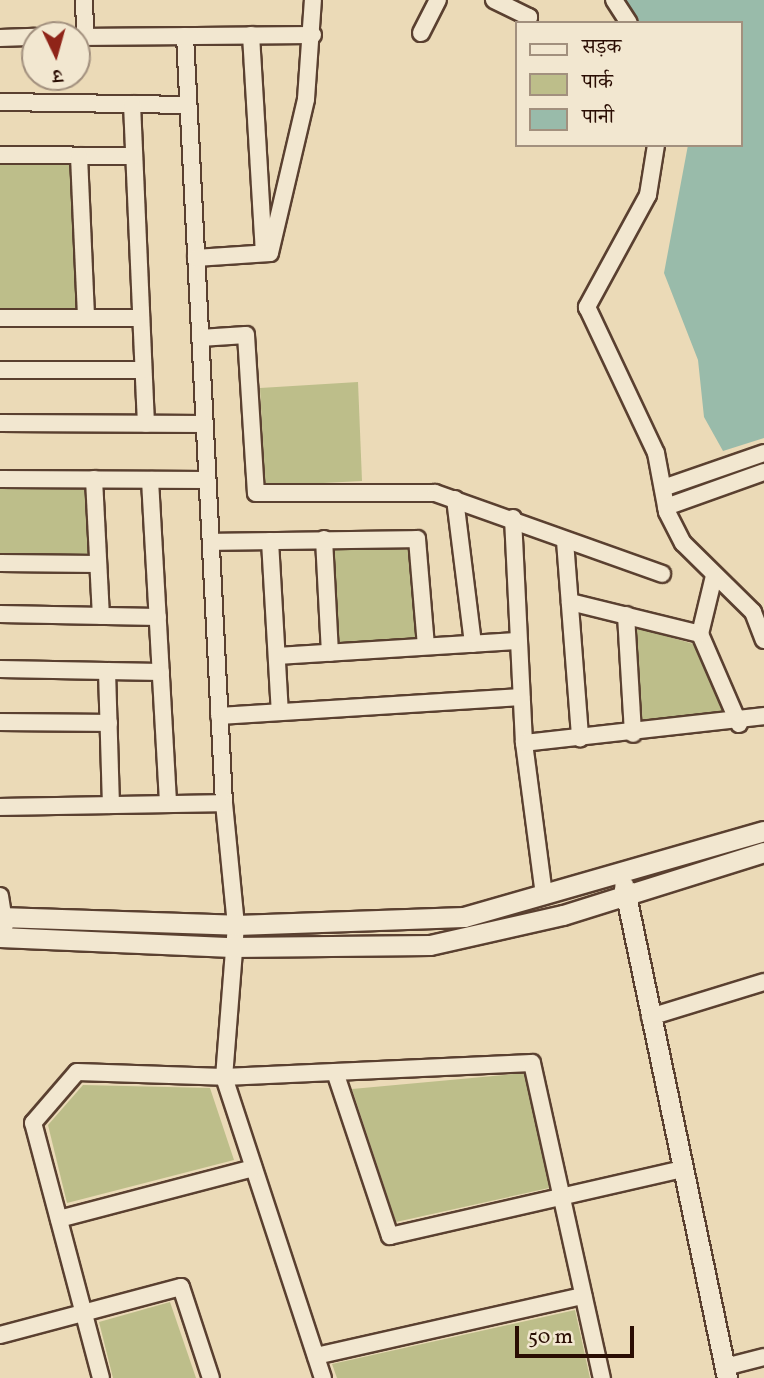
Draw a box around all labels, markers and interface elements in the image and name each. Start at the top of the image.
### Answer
north arrow [21,21,91,91]
legend [516,21,743,147]
text: सड़क [582,33,621,62]
text: उ [52,62,64,88]
text: पार्क [582,68,613,97]
text: पानी [582,103,614,132]
scale bar [519,1312,638,1356]
text: 50 m [528,1323,573,1352]

